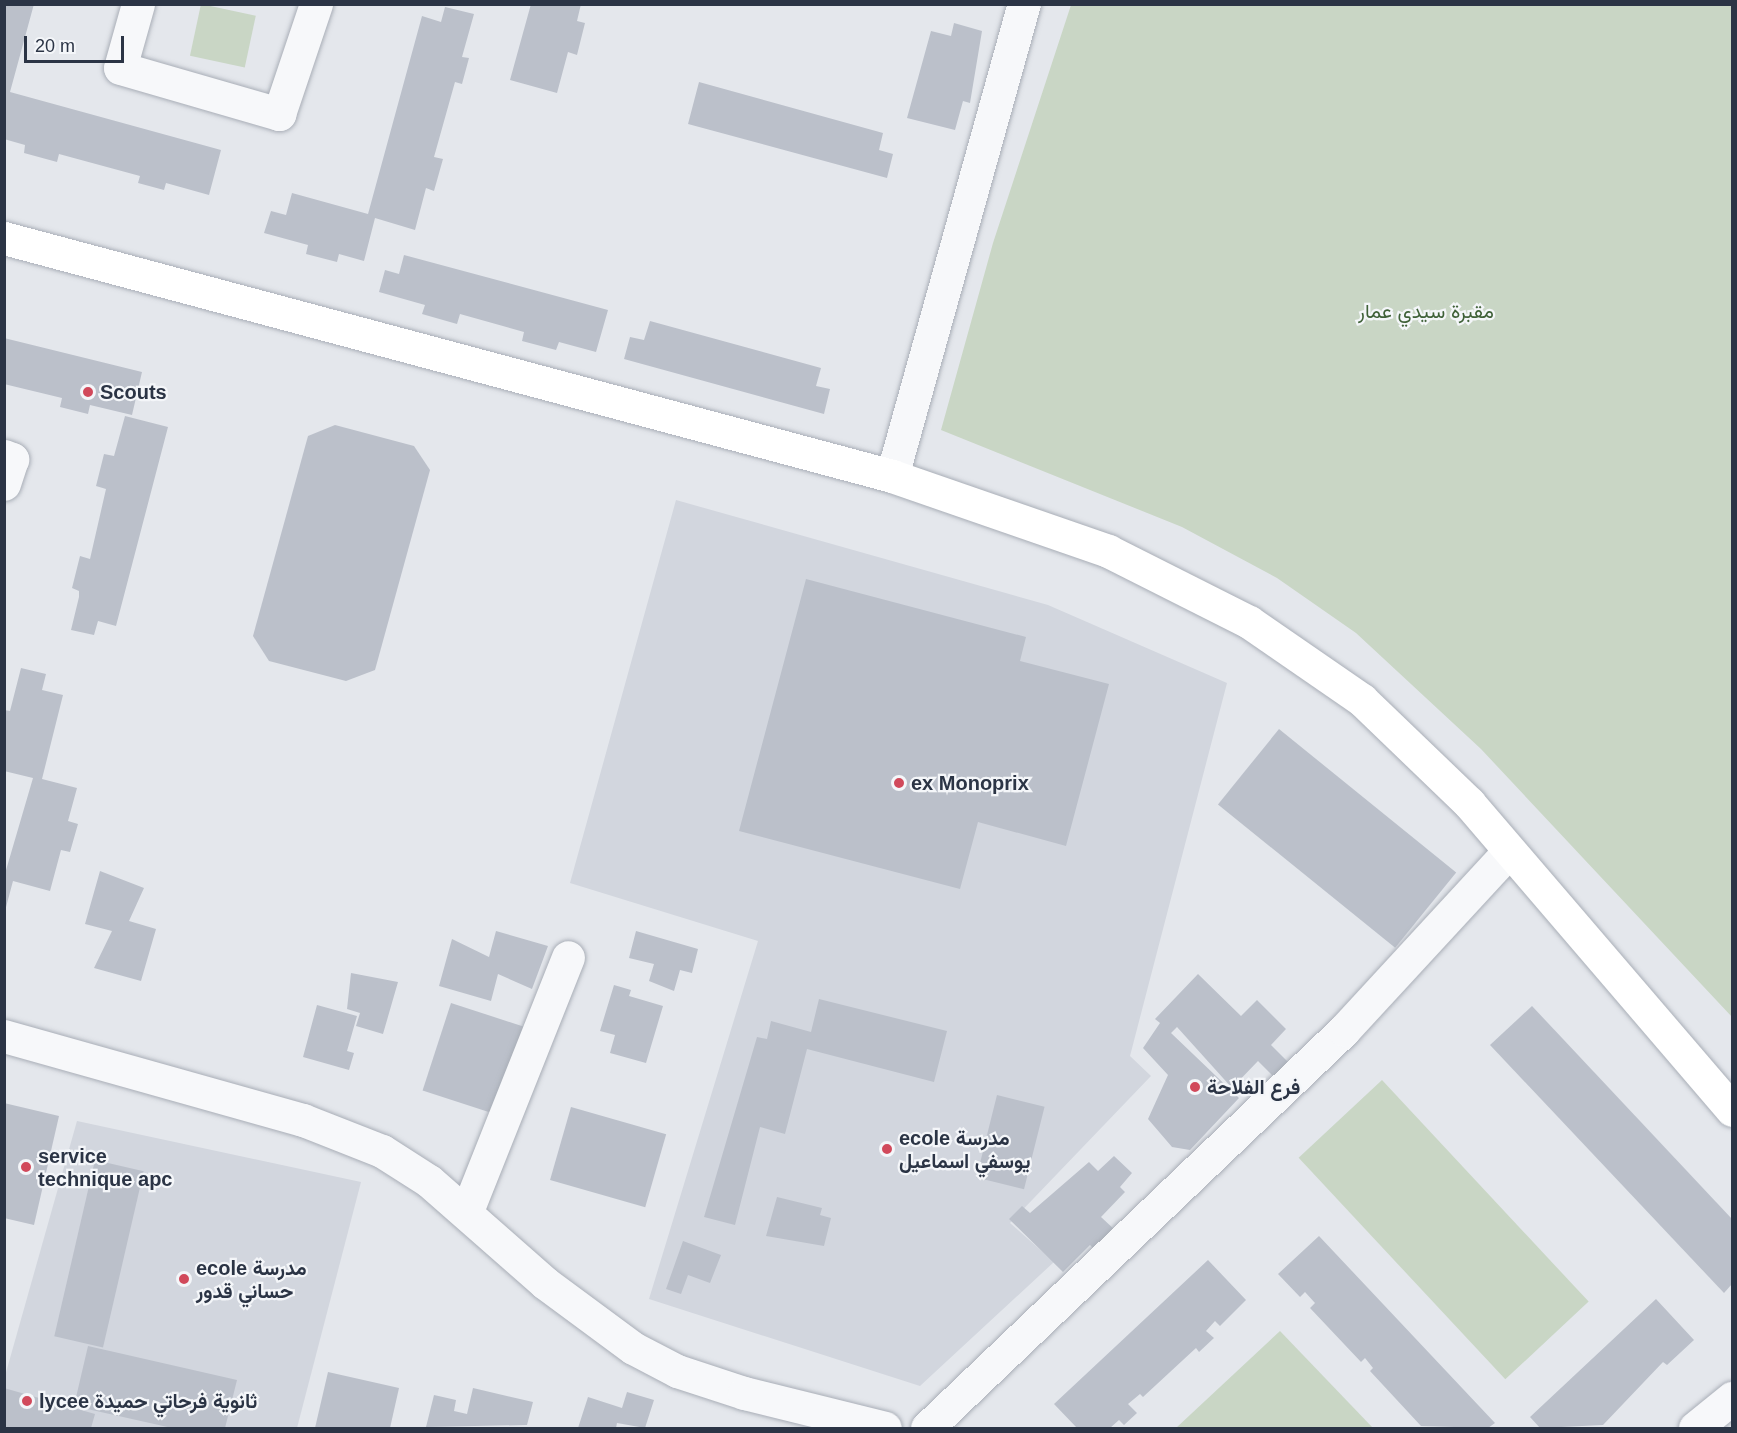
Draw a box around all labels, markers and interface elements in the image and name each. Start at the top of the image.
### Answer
scale bar [27,24,128,62]
text: 20 m [35,36,75,56]
park label: مقبرة سيدي عمار [1358,299,1494,323]
place label: Scouts [100,380,167,404]
marker: Scouts [81,385,95,399]
place label: ex Monoprix [911,771,1029,795]
marker: ex Monoprix [892,776,906,790]
place label: فرع الفلاحة [1207,1075,1300,1099]
marker: فرع الفلاحة [1188,1080,1202,1094]
place label: ecole مدرسة يوسفي اسماعيل [899,1126,1030,1173]
marker: ecole مدرسة يوسفي اسماعيل [880,1142,894,1156]
place label: service technique apc [38,1144,172,1191]
marker: service technique apc [19,1160,33,1174]
place label: ecole مدرسة حساني قدور [196,1256,307,1303]
marker: ecole مدرسة حساني قدور [177,1272,191,1286]
place label: lycee ثانوية فرحاتي حميدة [39,1389,257,1413]
marker: lycee ثانوية فرحاتي حميدة [20,1394,34,1408]

